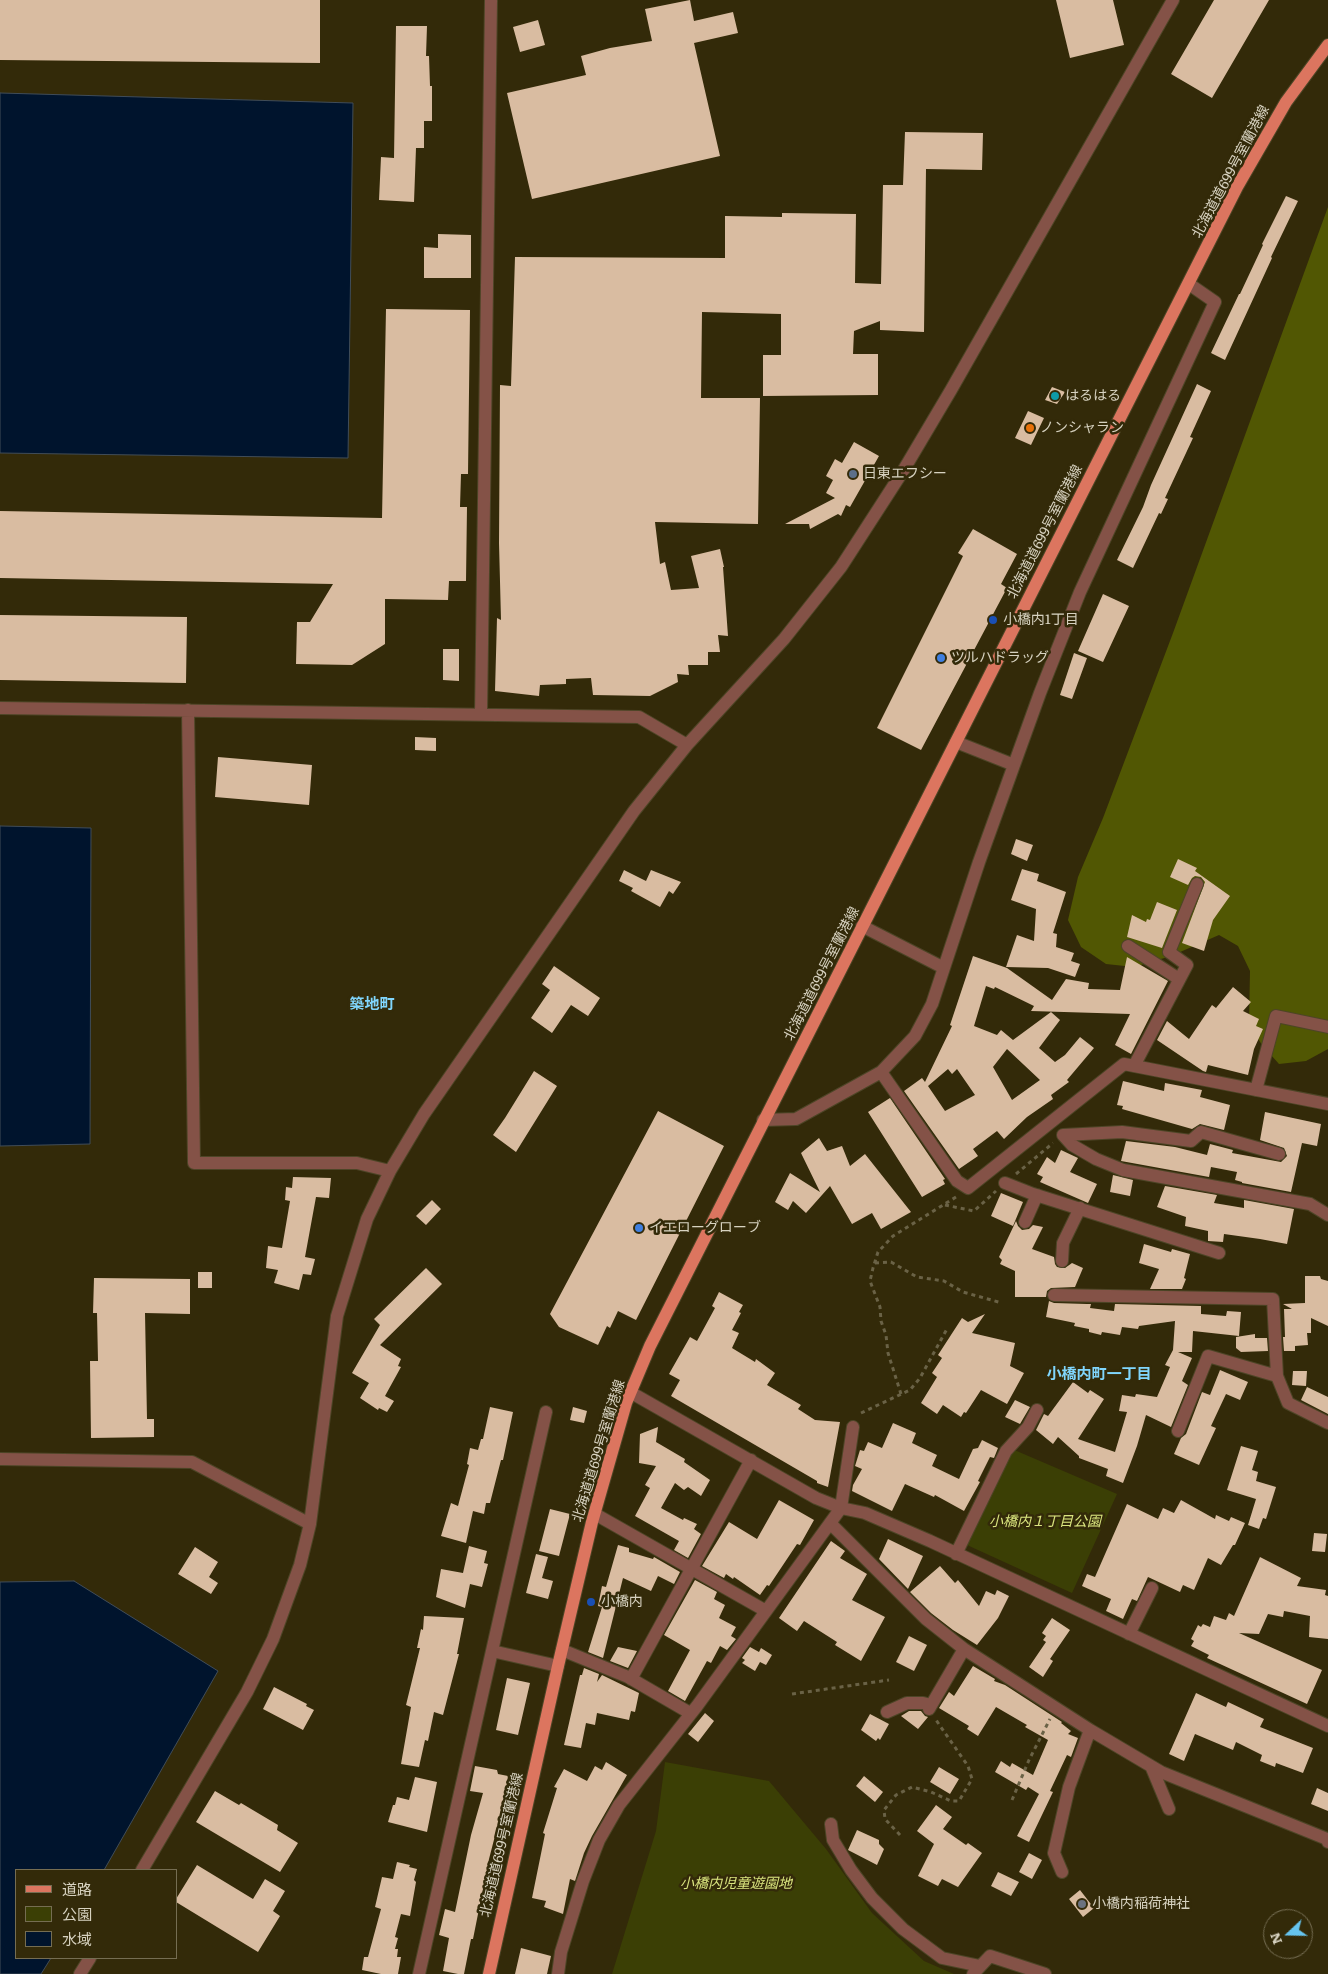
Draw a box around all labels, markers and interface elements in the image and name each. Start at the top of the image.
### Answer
street label: 北海道道699号室蘭港線 [1189,103,1273,241]
place label: はるはる [1065,388,1121,404]
marker: はるはる [1049,390,1061,402]
place label: ノンシャラン [1040,420,1124,436]
marker: ノンシャラン [1024,422,1036,434]
street label: 北海道道699号室蘭港線 [1004,462,1086,602]
place label: 日東エフシー [863,466,947,482]
marker: 日東エフシー [847,468,859,480]
place label: 小橋内1丁目 [1003,612,1079,628]
marker: 小橋内1丁目 [987,614,999,626]
place label: ツルハドラッグ [951,650,1049,666]
marker: ツルハドラッグ [935,652,947,664]
street label: 北海道道699号室蘭港線 [781,904,863,1044]
district label: 築地町 [350,996,394,1014]
place label: イエローグローブ [649,1220,761,1236]
marker: イエローグローブ [633,1222,645,1234]
district label: 小橋内町一丁目 [1047,1366,1151,1384]
street label: 北海道道699号室蘭港線 [569,1378,629,1524]
park label: 小橋内１丁目公園 [989,1514,1101,1530]
place label: 小橋内 [601,1594,643,1610]
marker: 小橋内 [585,1596,597,1608]
street label: 北海道道699号室蘭港線 [477,1771,527,1919]
legend [15,1869,178,1959]
park label: 小橋内児童遊園地 [680,1876,792,1892]
text: 道路 [62,1877,92,1900]
place label: 小橋内稲荷神社 [1092,1896,1190,1912]
marker: 小橋内稲荷神社 [1076,1898,1088,1910]
text: 公園 [62,1902,92,1925]
north arrow [1263,1909,1313,1959]
text: 水域 [62,1927,92,1950]
text: N [1263,1930,1286,1948]

